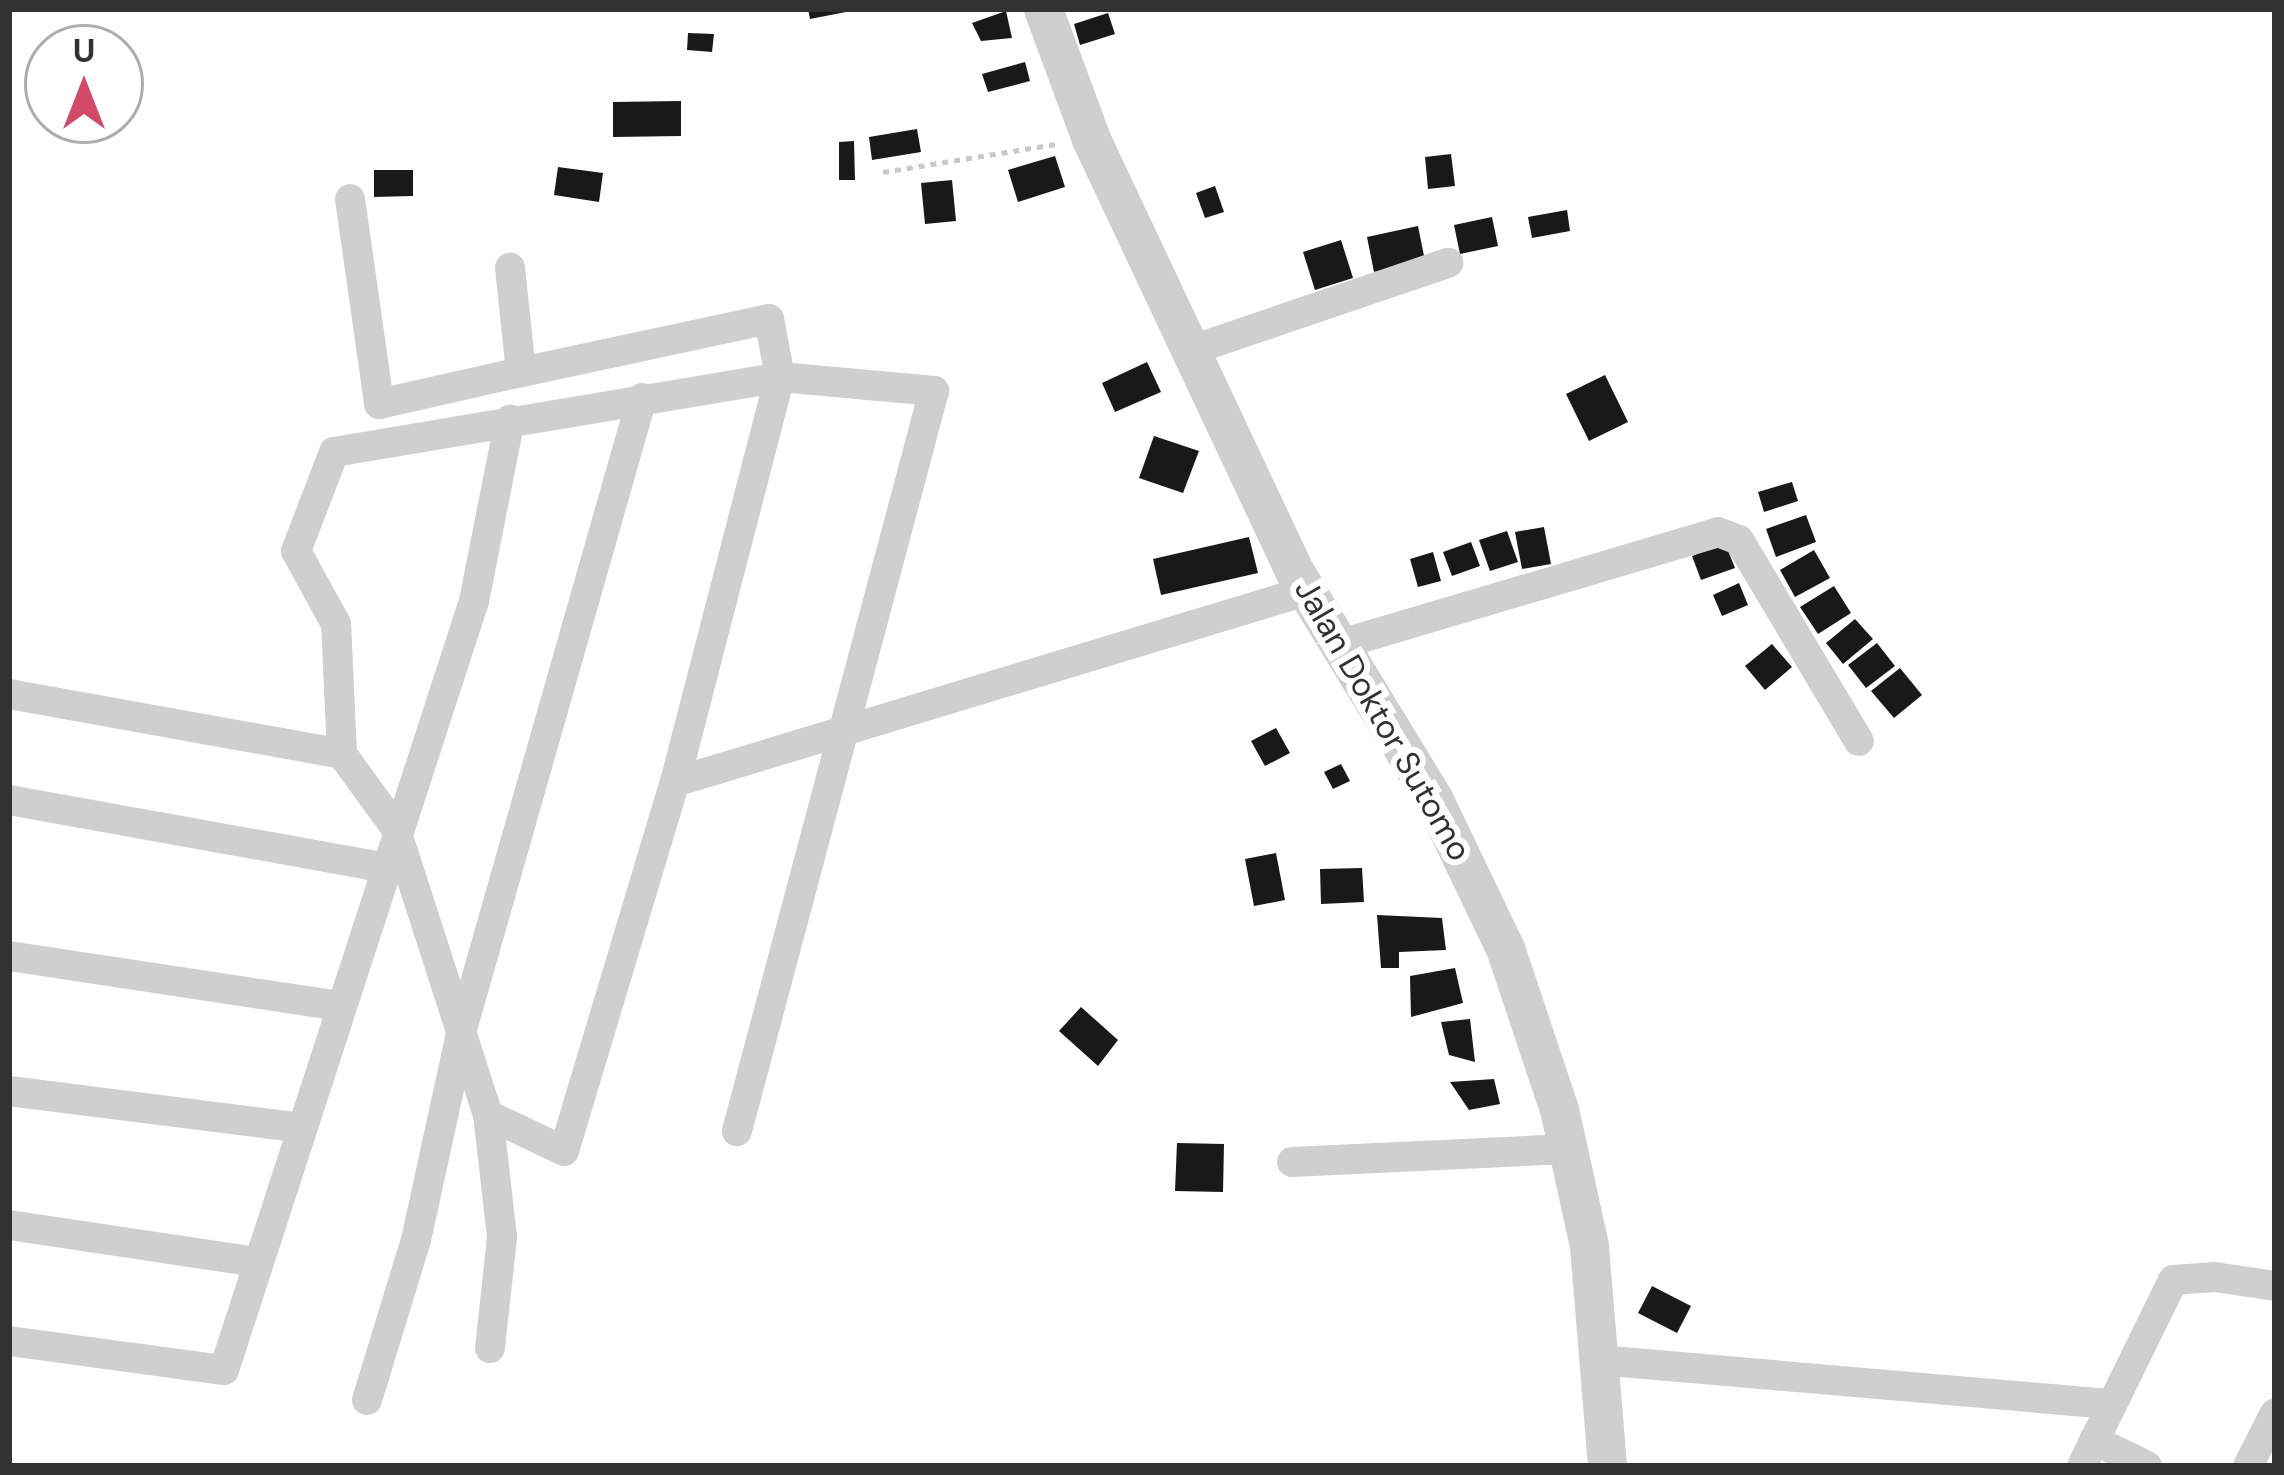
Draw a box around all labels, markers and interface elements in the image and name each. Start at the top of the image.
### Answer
north arrow [24,24,144,144]
text: U [73,29,95,72]
street label: Jalan Doktor Sutomo [1286,572,1480,868]

